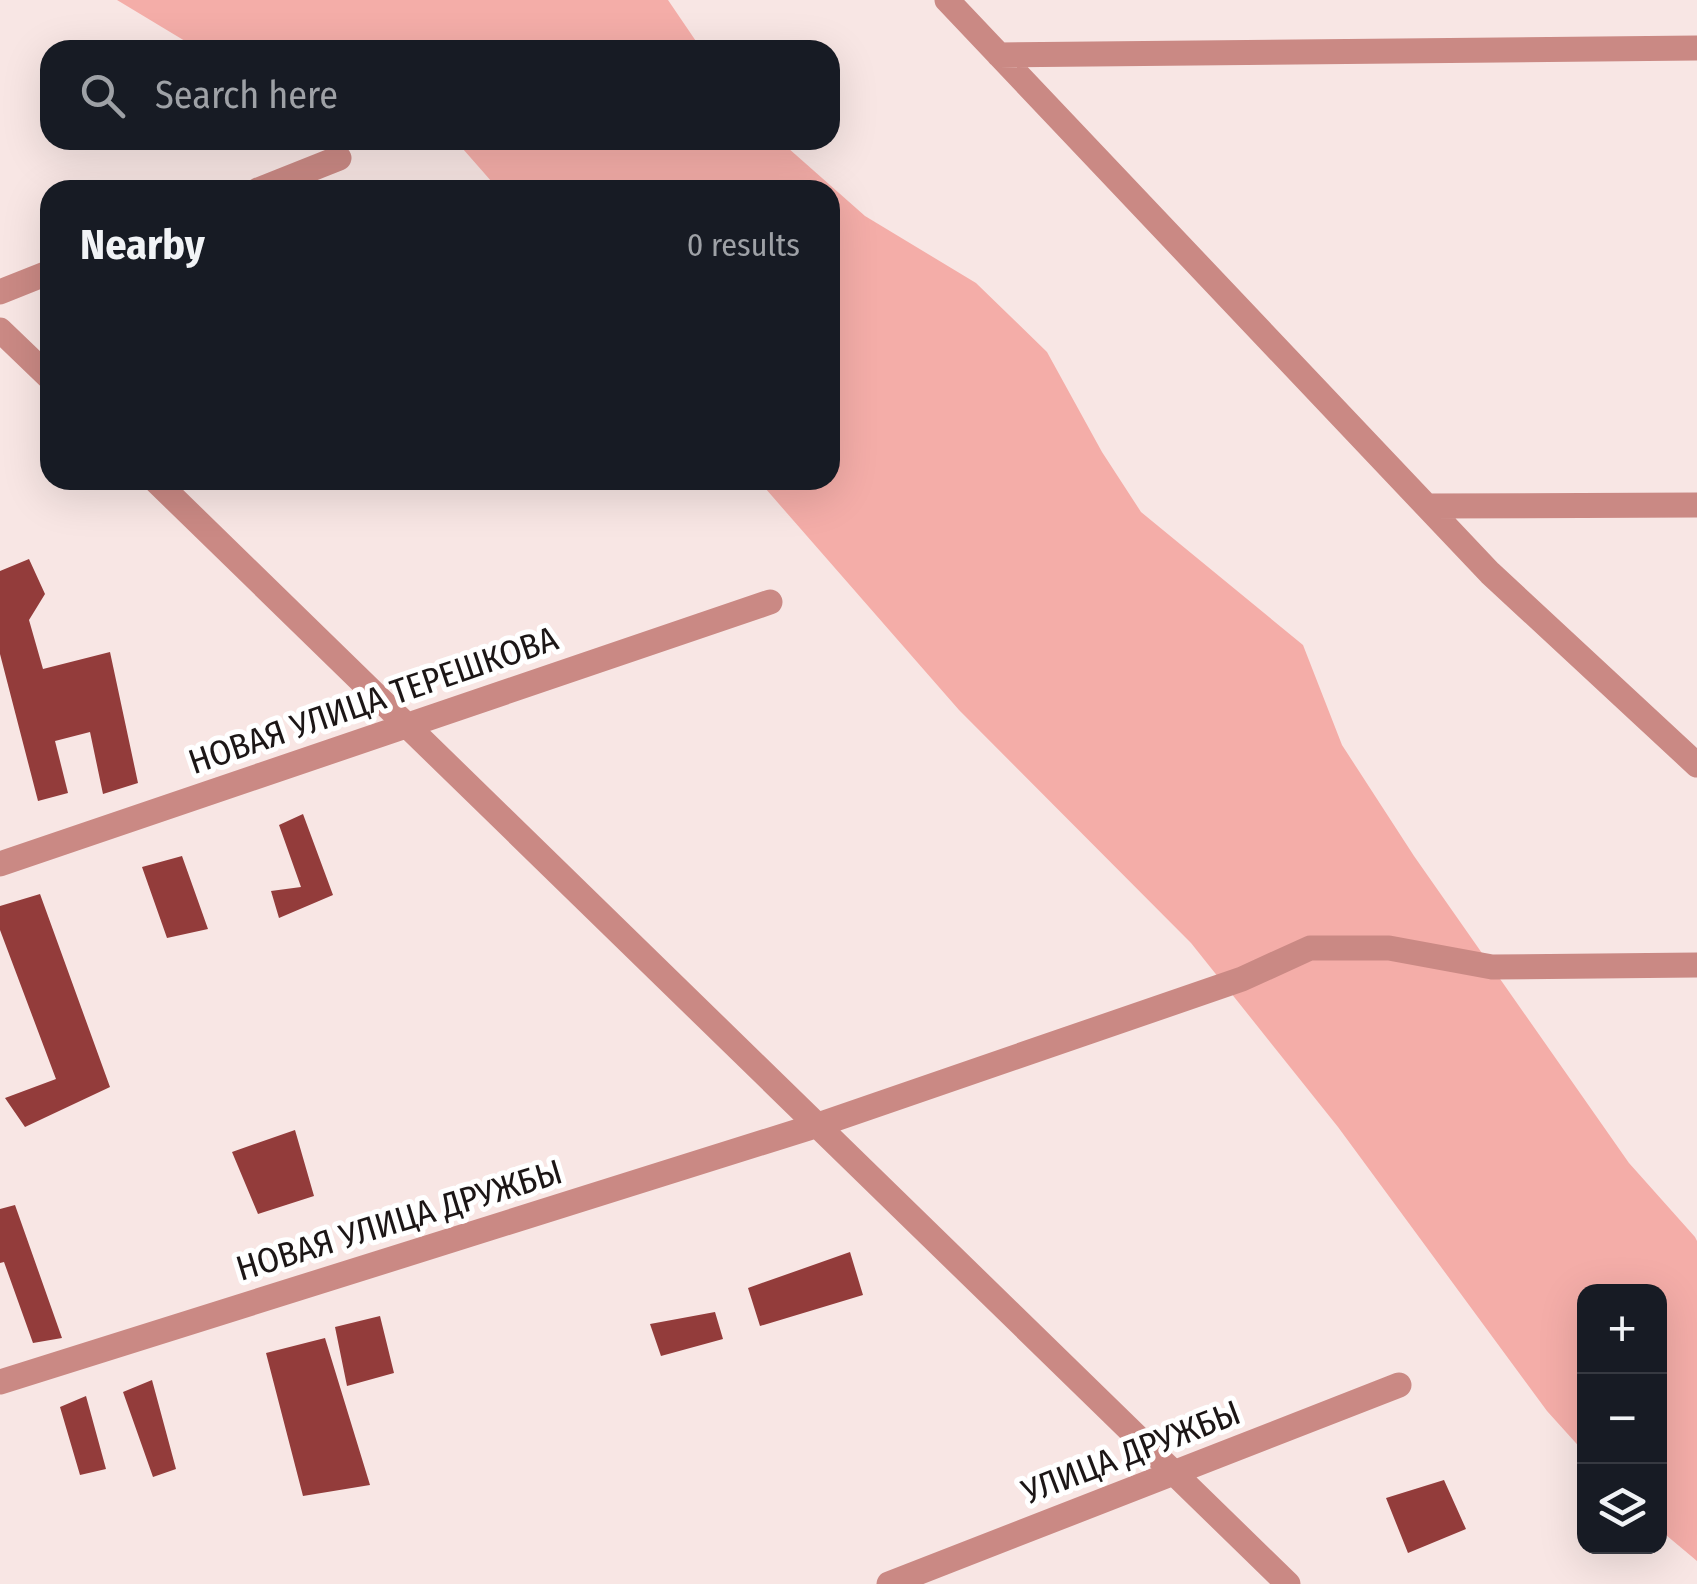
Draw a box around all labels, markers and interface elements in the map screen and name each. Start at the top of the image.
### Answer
search box [40,40,840,150]
icon: search [75,68,130,123]
text: Search here [155,72,338,118]
text: Nearby [80,220,205,270]
text: 0 results [687,226,800,264]
street label: НОВАЯ УЛИЦА ТЕРЕШКОВА [183,617,564,783]
street label: НОВАЯ УЛИЦА ДРУЖБЫ [231,1150,567,1290]
map controls [1577,1284,1667,1554]
button: + [1577,1284,1667,1374]
button: − [1577,1374,1667,1464]
street label: УЛИЦА ДРУЖБЫ [1015,1391,1246,1513]
button: layers [1577,1464,1667,1554]

